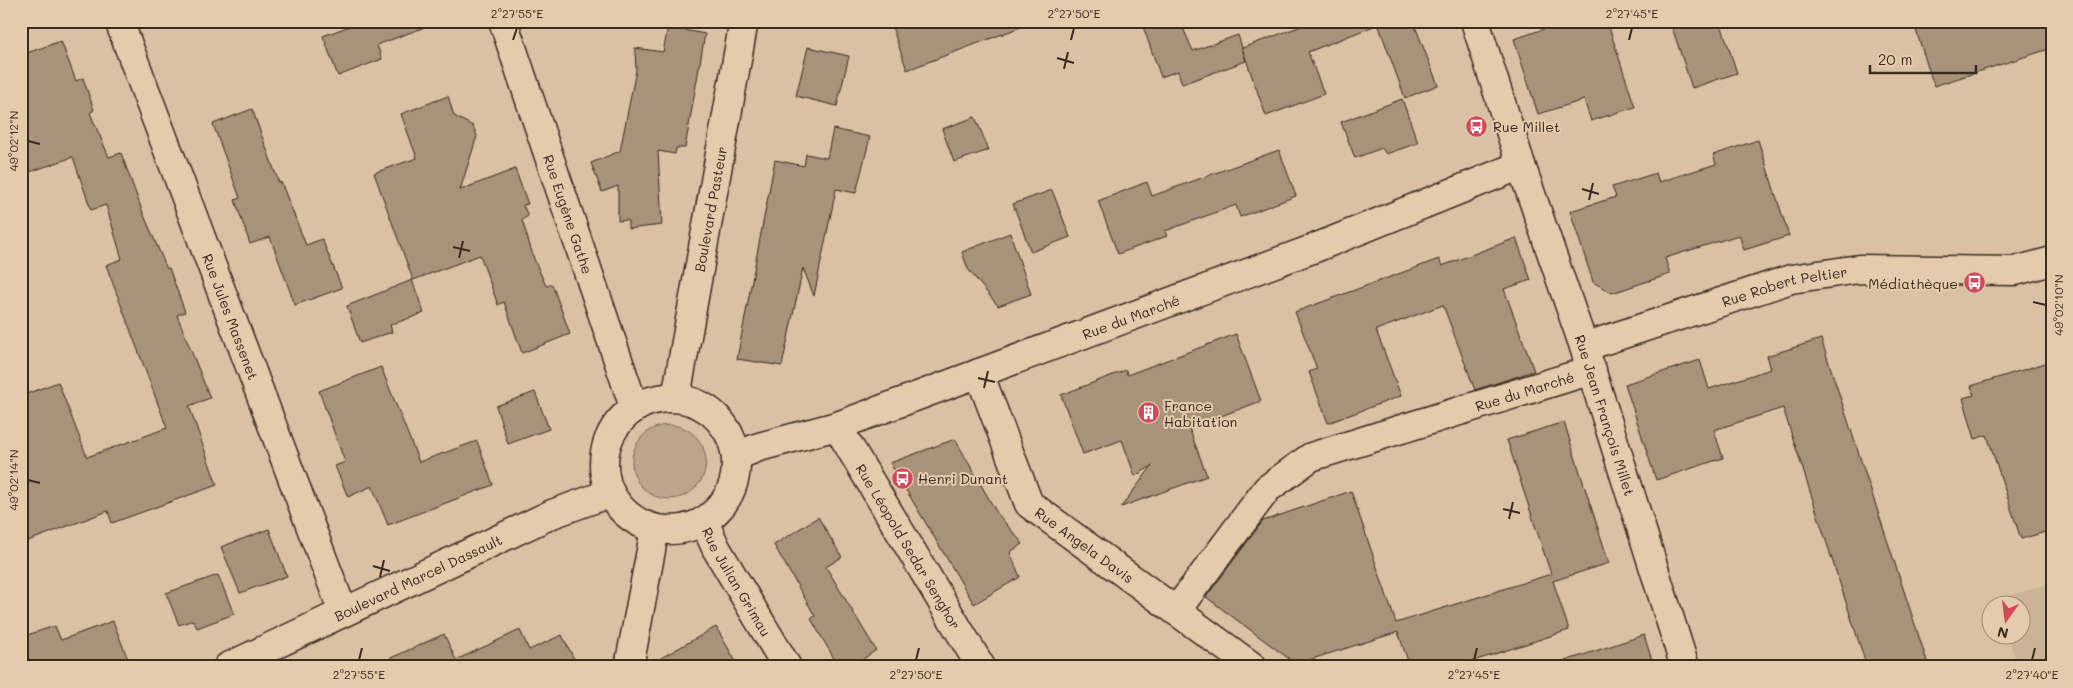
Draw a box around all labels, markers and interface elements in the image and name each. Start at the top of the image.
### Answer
text: 2°27'55"E [491,5,543,21]
text: 2°27'50"E [1048,5,1101,21]
text: 2°27'45"E [1606,5,1658,21]
scale bar [1870,42,1977,74]
text: 20 m [1878,49,1912,69]
text: 49°02'12"N [5,111,21,171]
bus stop icon: Rue Millet [1465,114,1489,138]
place label: Rue Millet [1493,117,1560,136]
street label: Boulevard Pasteur [689,145,731,273]
street label: Rue Eugène Gathe [539,152,598,276]
street label: Rue Jules Massenet [198,251,264,382]
street label: Rue Robert Peltier [1719,261,1849,311]
bus stop icon: Médiathèque [1962,271,1986,295]
place label: Médiathèque [1868,274,1958,293]
text: 49°02'10"N [2050,274,2066,336]
street label: Rue du Marché [1079,290,1182,343]
street label: Rue Jean François Millet [1571,332,1640,498]
street label: Rue du Marché [1473,367,1576,415]
place label: France Habitation [1164,396,1237,431]
building icon: France Habitation [1136,401,1160,425]
text: 49°02'14"N [5,450,21,511]
street label: Rue Léopold Sedar Senghor [852,460,966,632]
bus stop icon: Henri Dunant [890,466,914,490]
place label: Henri Dunant [918,469,1008,488]
street label: Rue Angela Davis [1031,502,1138,587]
street label: Rue Julian Grimau [698,524,776,640]
street label: Boulevard Marcel Dassault [331,530,505,625]
north arrow [1980,596,2030,646]
text: N [1995,623,2010,644]
text: 2°27'55"E [333,666,385,682]
text: 2°27'50"E [890,666,943,682]
text: 2°27'45"E [1448,666,1500,682]
text: 2°27'40"E [2006,666,2059,682]

